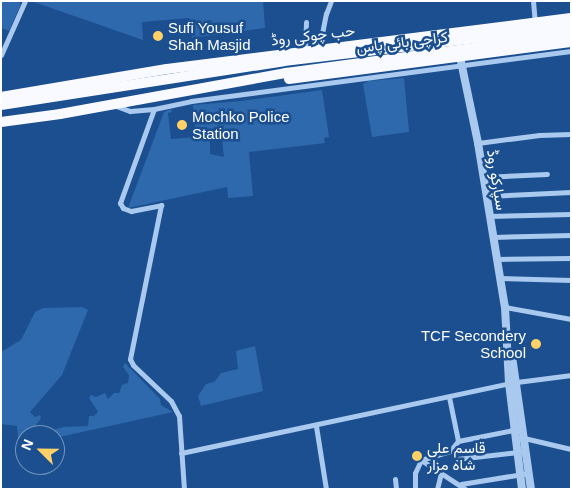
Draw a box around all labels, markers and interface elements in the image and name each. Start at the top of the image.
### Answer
place label: Sufi Yousuf Shah Masjid [168,18,251,53]
street label: حب چوکی روڈ [270,21,356,49]
street label: کراچی بائی پاس [355,27,449,57]
marker: Sufi Yousuf Shah Masjid [152,30,164,42]
place label: Mochko Police Station [192,107,290,142]
marker: Mochko Police Station [176,119,188,131]
street label: سپارکو روڈ [483,148,511,212]
place label: TCF Secondery School [421,326,526,361]
marker: TCF Secondery School [530,338,542,350]
north arrow [15,425,65,475]
text: N [18,437,36,452]
place label: قاسم علی شاہ مزار [427,438,486,473]
marker: قاسم علی شاہ مزار [411,450,423,462]

